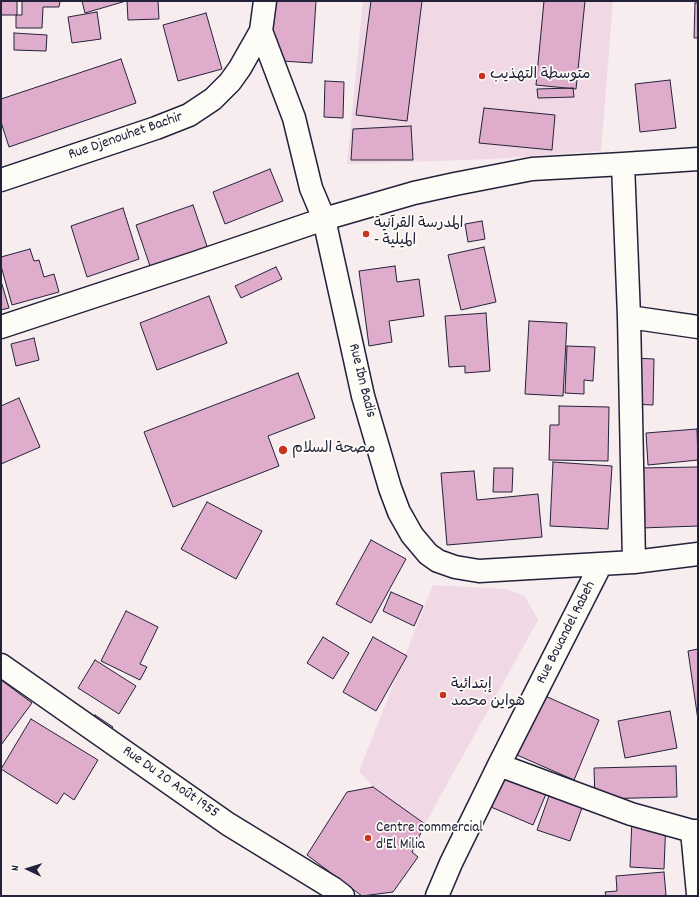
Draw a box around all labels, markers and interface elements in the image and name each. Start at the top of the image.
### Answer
place label: متوسطة التهذيب [490,67,590,85]
marker: متوسطة التهذيب [477,71,487,81]
street label: Rue Djenouhet Bachir [66,109,186,165]
place label: المدرسة القرآنية - الميلية [374,216,464,251]
marker: المدرسة القرآنية - الميلية [361,229,371,239]
street label: Rue Ibn Badis [343,342,379,420]
place label: مصحة السلام [292,441,375,459]
marker: مصحة السلام [277,444,289,456]
street label: Rue Bouandel Rabeh [533,579,601,687]
place label: إبتدائية هواين محمد [451,677,525,712]
marker: إبتدائية هواين محمد [438,690,448,700]
street label: Rue Du 20 Août 1955 [118,743,222,823]
place label: Centre commercial d'El Milia [376,820,483,855]
marker: Centre commercial d'El Milia [363,833,373,843]
north arrow [8,849,48,889]
text: N [8,865,24,871]

